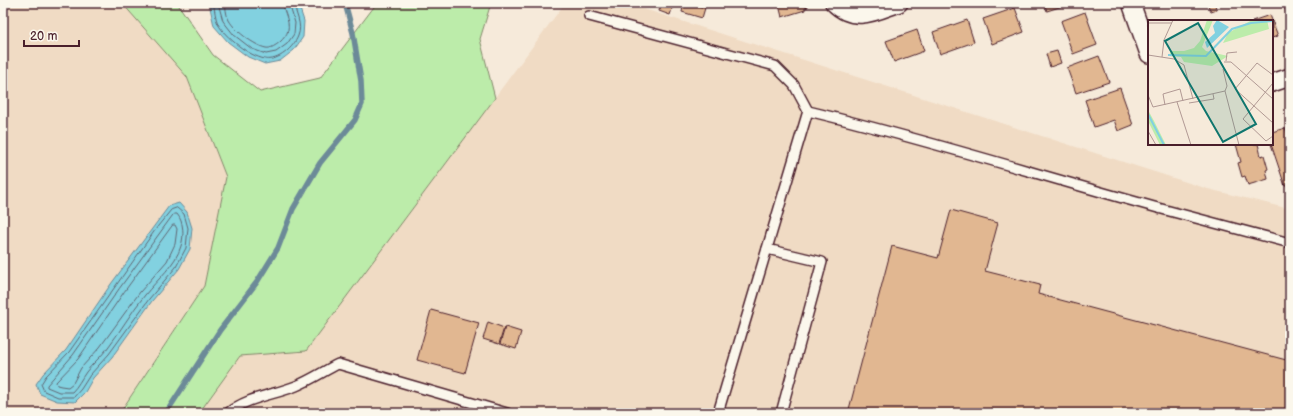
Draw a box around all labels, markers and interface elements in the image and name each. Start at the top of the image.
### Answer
inset map [1148,20,1273,145]
scale bar [24,22,79,48]
text: 20 m [30,29,57,44]

